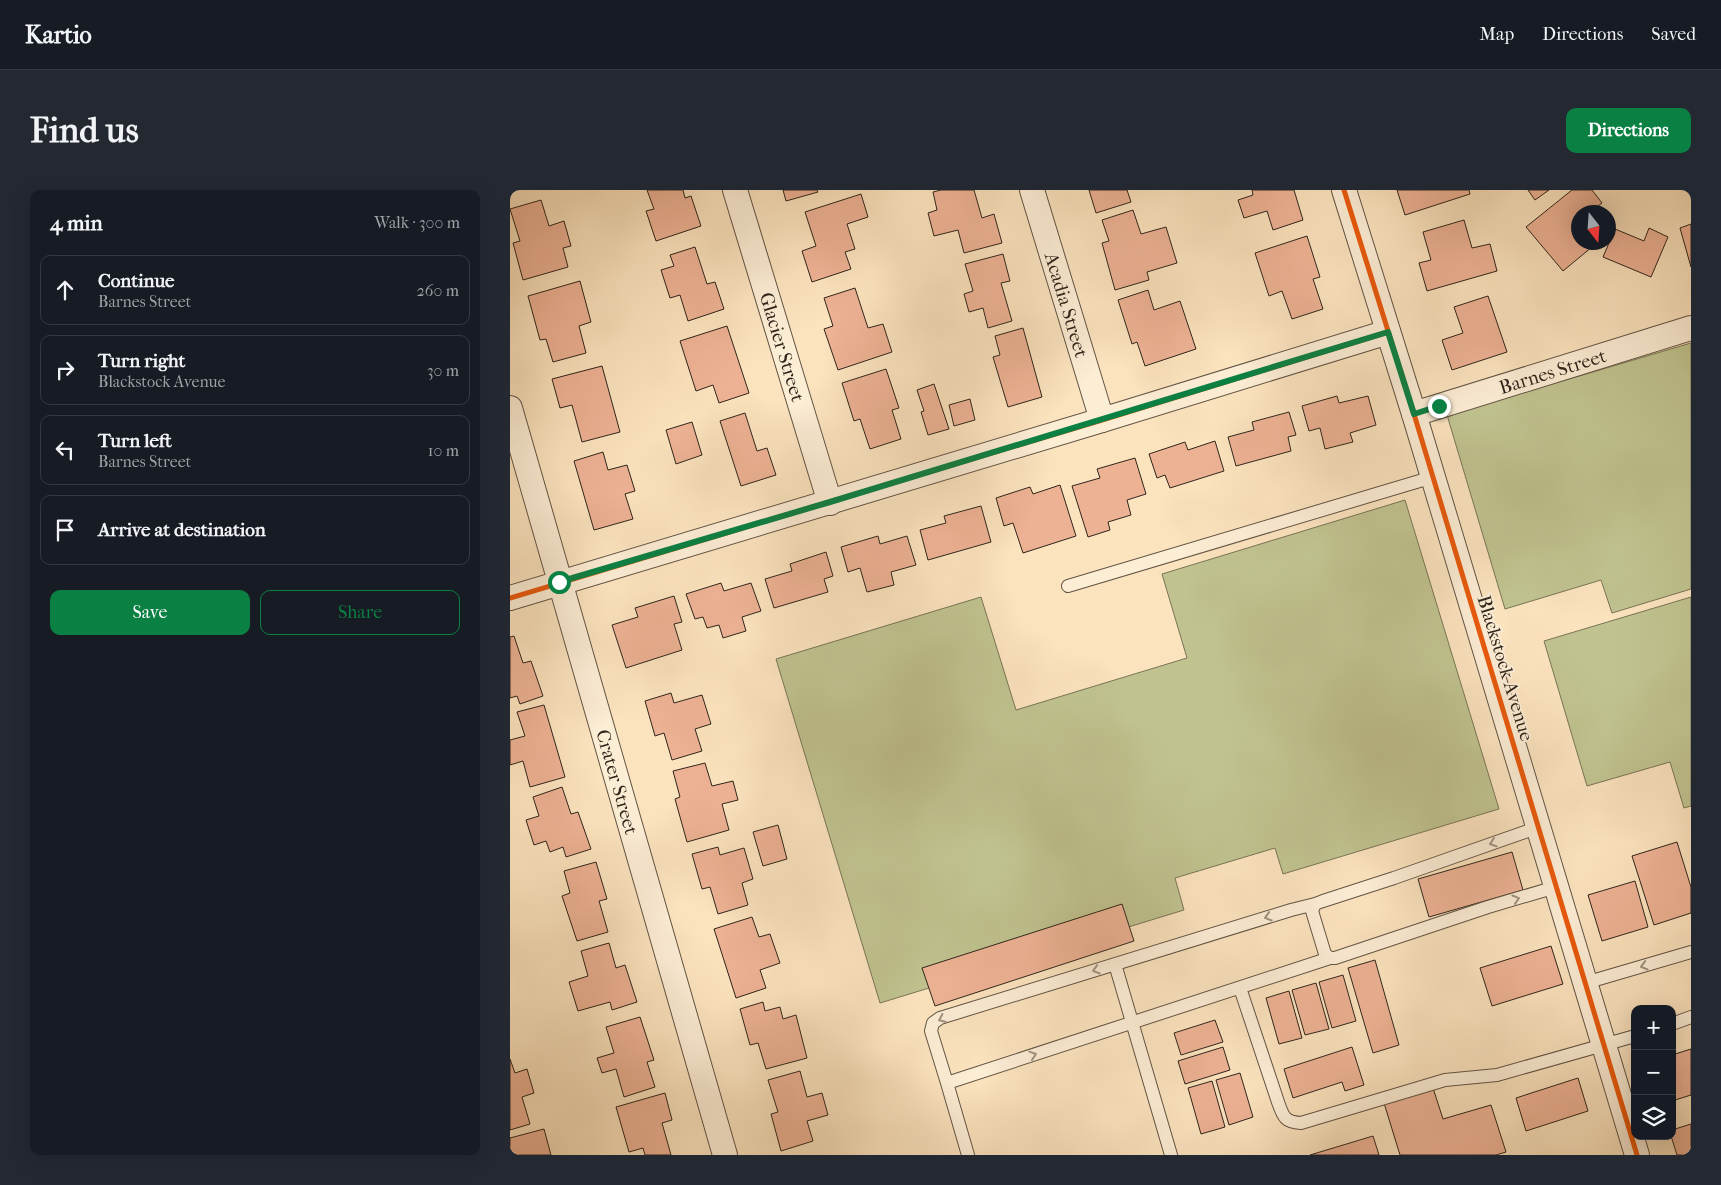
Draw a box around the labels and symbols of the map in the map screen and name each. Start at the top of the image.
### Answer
north arrow [1571,205,1616,250]
street label: Acadia Street [1039,249,1092,360]
street label: Glacier Street [755,290,809,405]
street label: Barnes Street [1497,345,1609,399]
route end [1428,395,1451,418]
route start [548,571,571,594]
street label: Blackstock Avenue [1472,593,1538,744]
street label: Crater Street [591,727,642,837]
one-way arrow [1489,837,1498,847]
one-way arrow [1511,895,1520,905]
one-way arrow [1265,911,1273,921]
one-way arrow [1640,960,1649,971]
one-way arrow [1093,964,1101,974]
one-way arrow [938,1013,947,1023]
one-way arrow [1028,1051,1036,1061]

